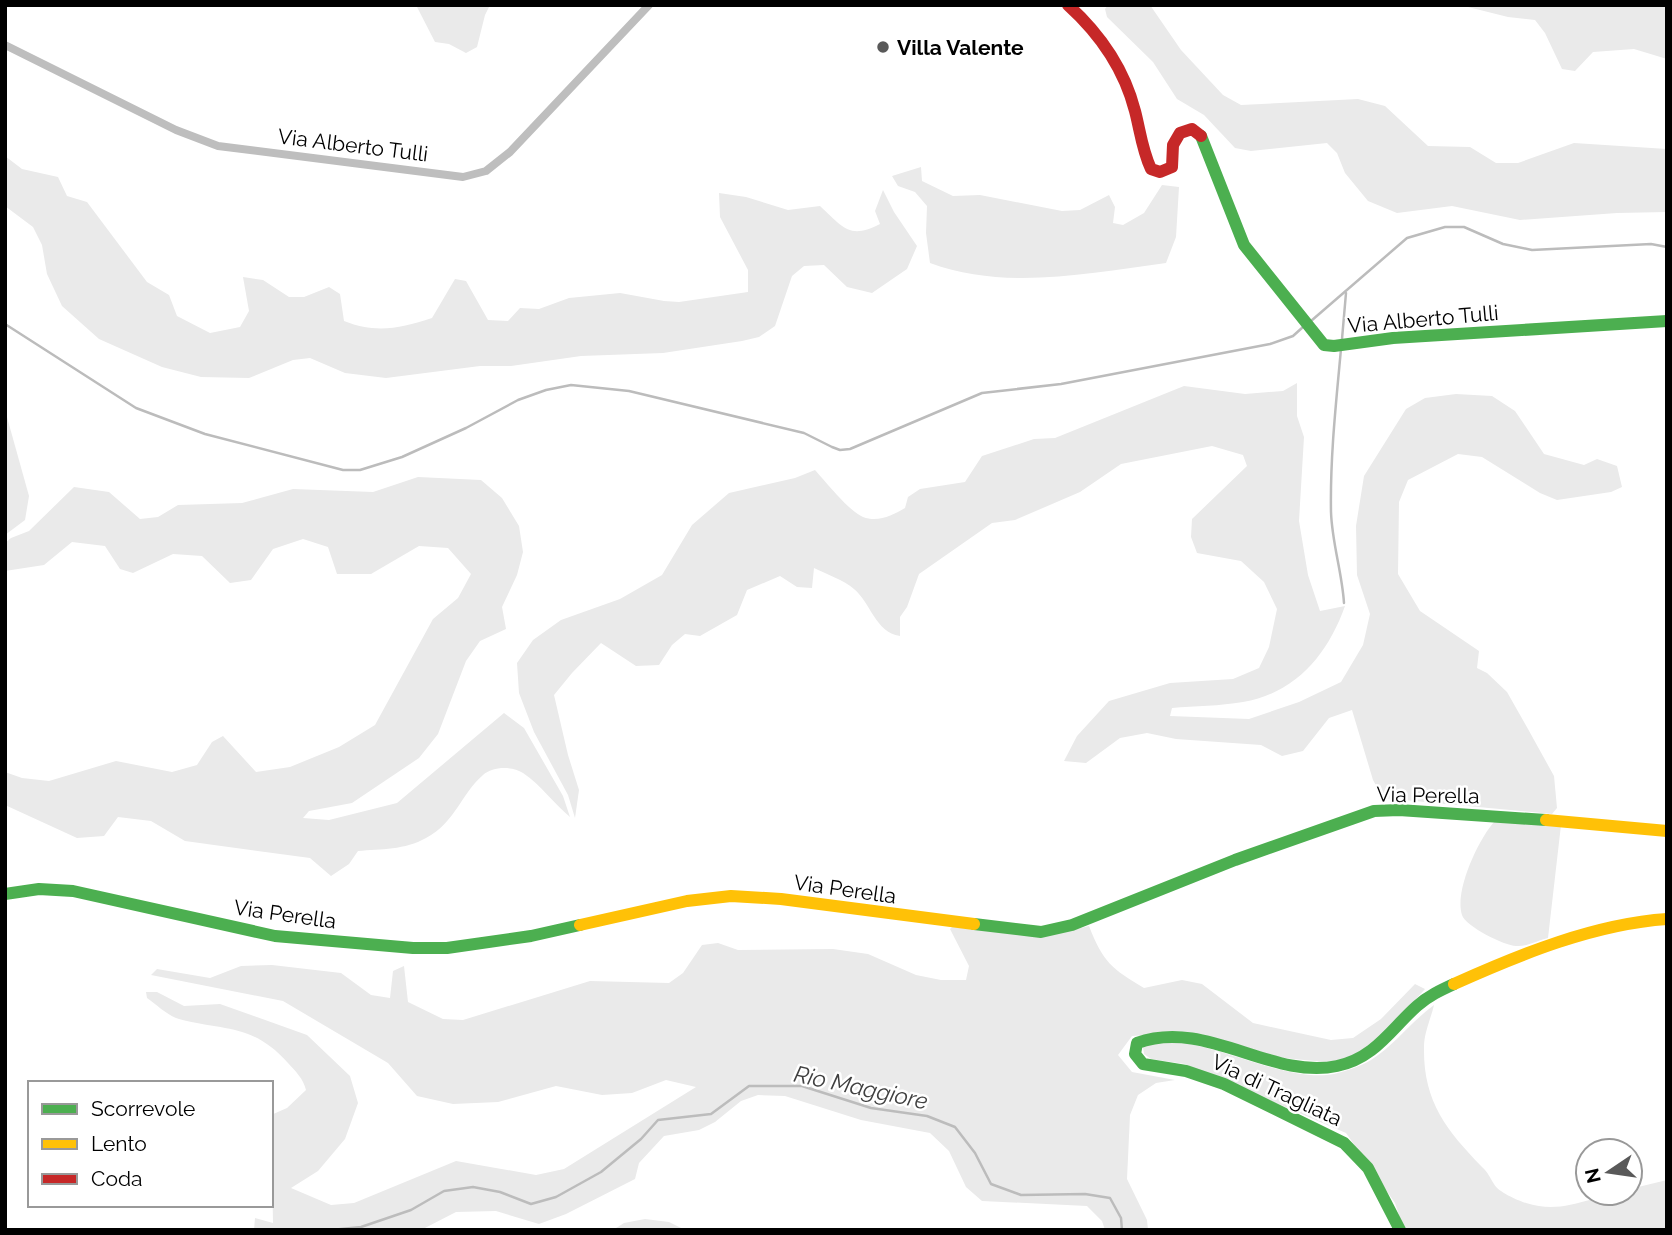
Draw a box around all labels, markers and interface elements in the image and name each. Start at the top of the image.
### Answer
place label: Villa Valente [897,35,1024,60]
marker: Villa Valente [875,39,891,55]
street label: Via Alberto Tulli [276,123,430,167]
street label: Via Alberto Tulli [1347,300,1499,338]
street label: Via Perella [1376,782,1480,808]
street label: Via Perella [792,869,898,909]
street label: Via Perella [232,894,338,934]
street label: Via di Tragliata [1208,1049,1346,1131]
water label: Rio Maggiore [792,1060,930,1114]
legend [28,1081,273,1207]
text: Scorrevole [91,1096,195,1121]
text: Lento [91,1131,147,1156]
north arrow [1574,1137,1644,1207]
text: Coda [91,1166,142,1191]
text: N [1580,1166,1605,1185]

